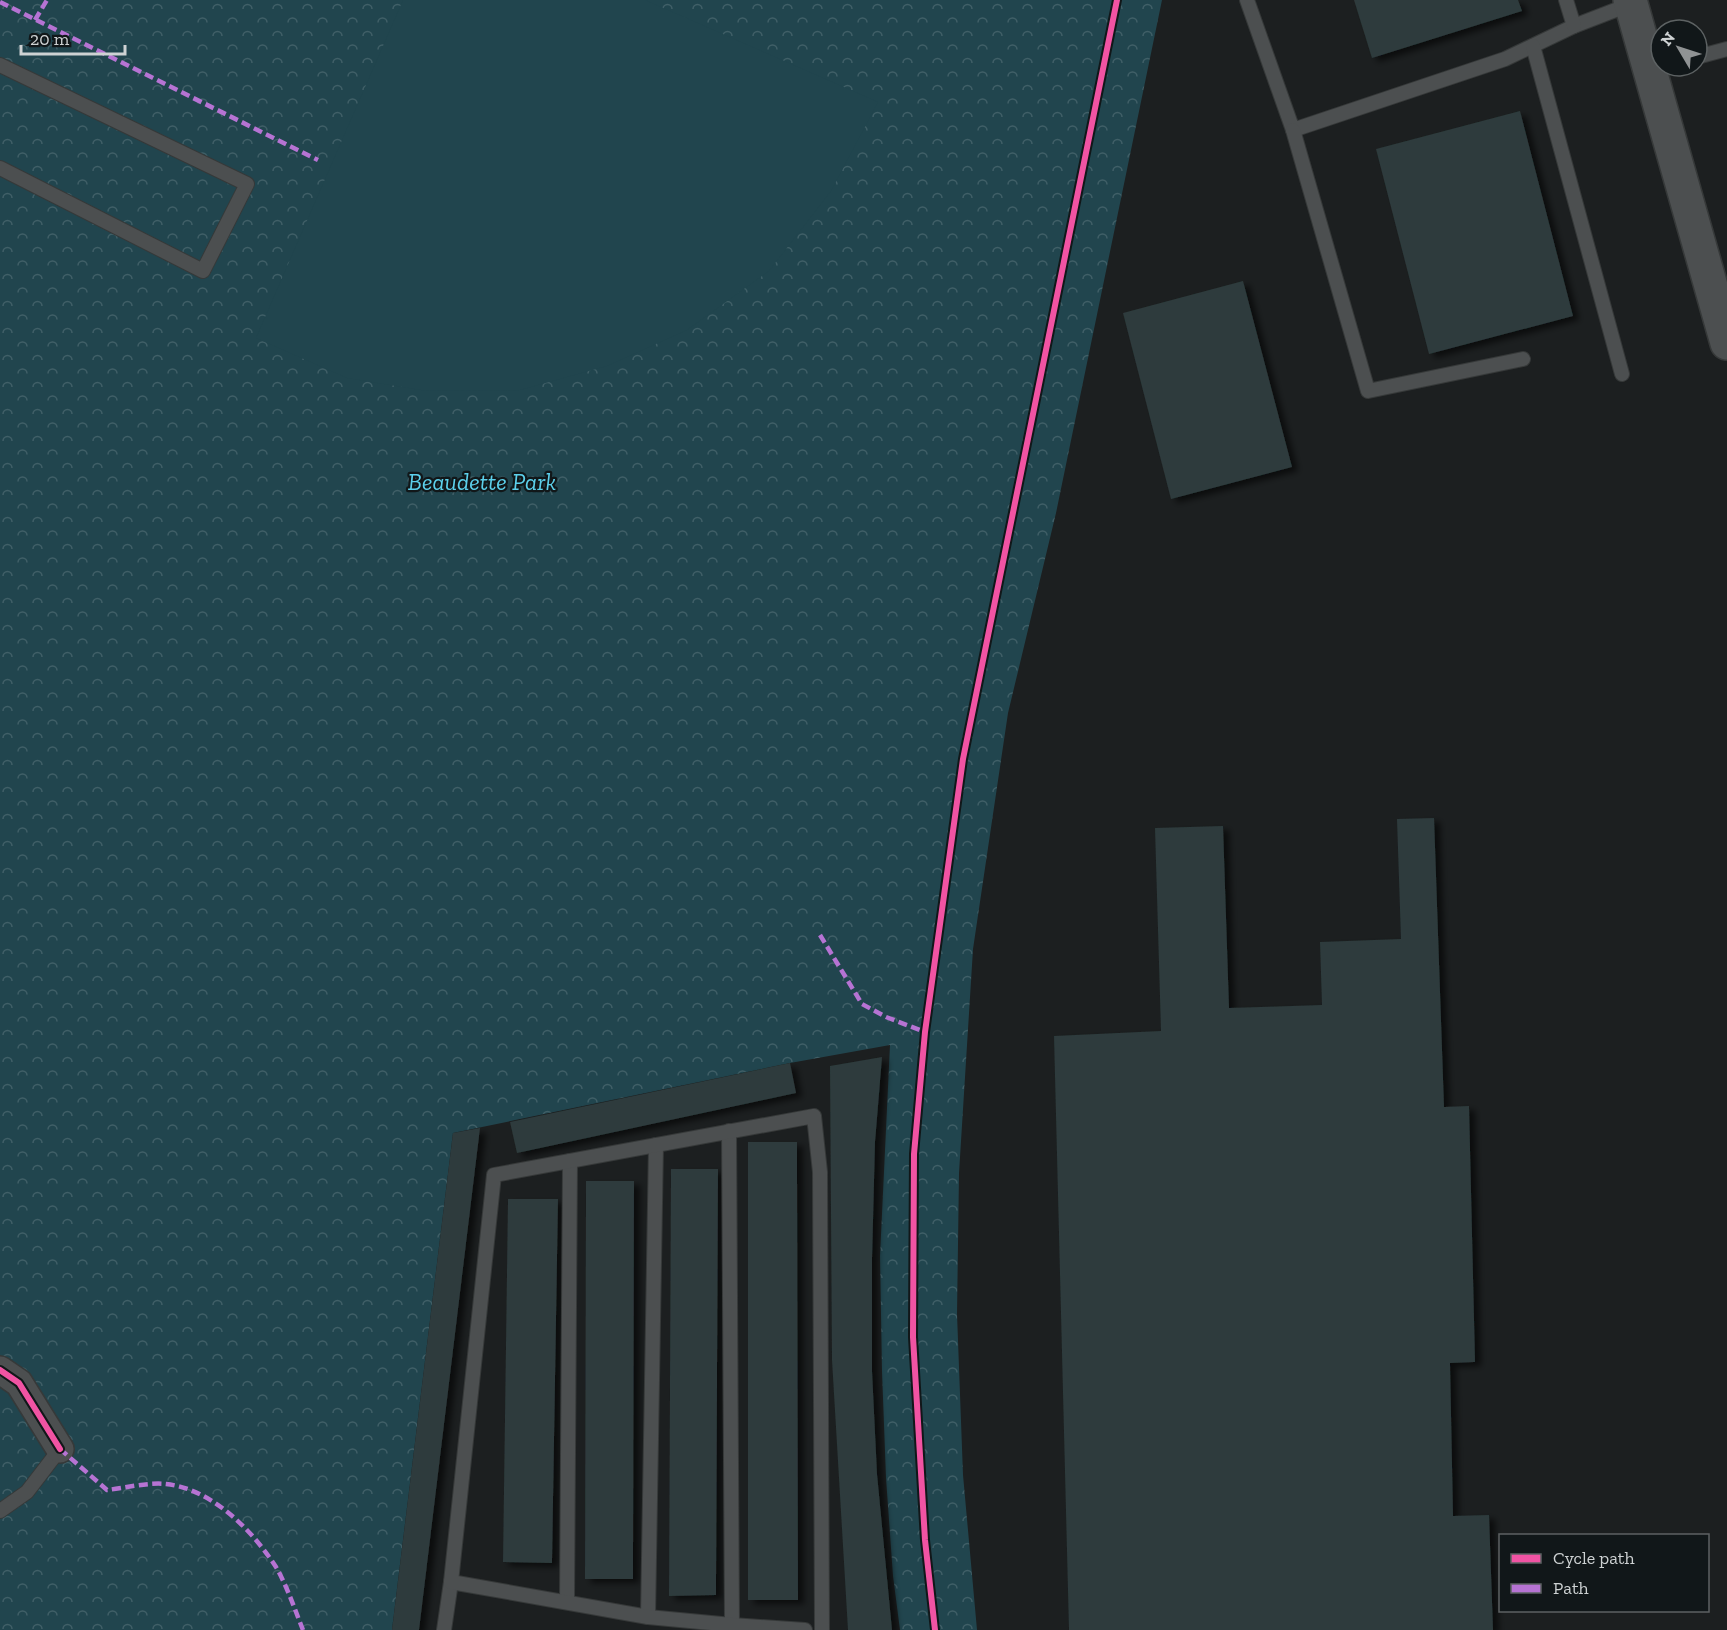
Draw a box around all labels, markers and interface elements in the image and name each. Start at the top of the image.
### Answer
scale bar [21,18,124,56]
north arrow [1649,18,1709,78]
text: 20 m [30,28,70,50]
text: N [1657,28,1679,50]
park label: Beaudette Park [408,467,556,496]
legend [1499,1534,1709,1612]
text: Cycle path [1553,1547,1635,1569]
text: Path [1553,1577,1589,1599]

